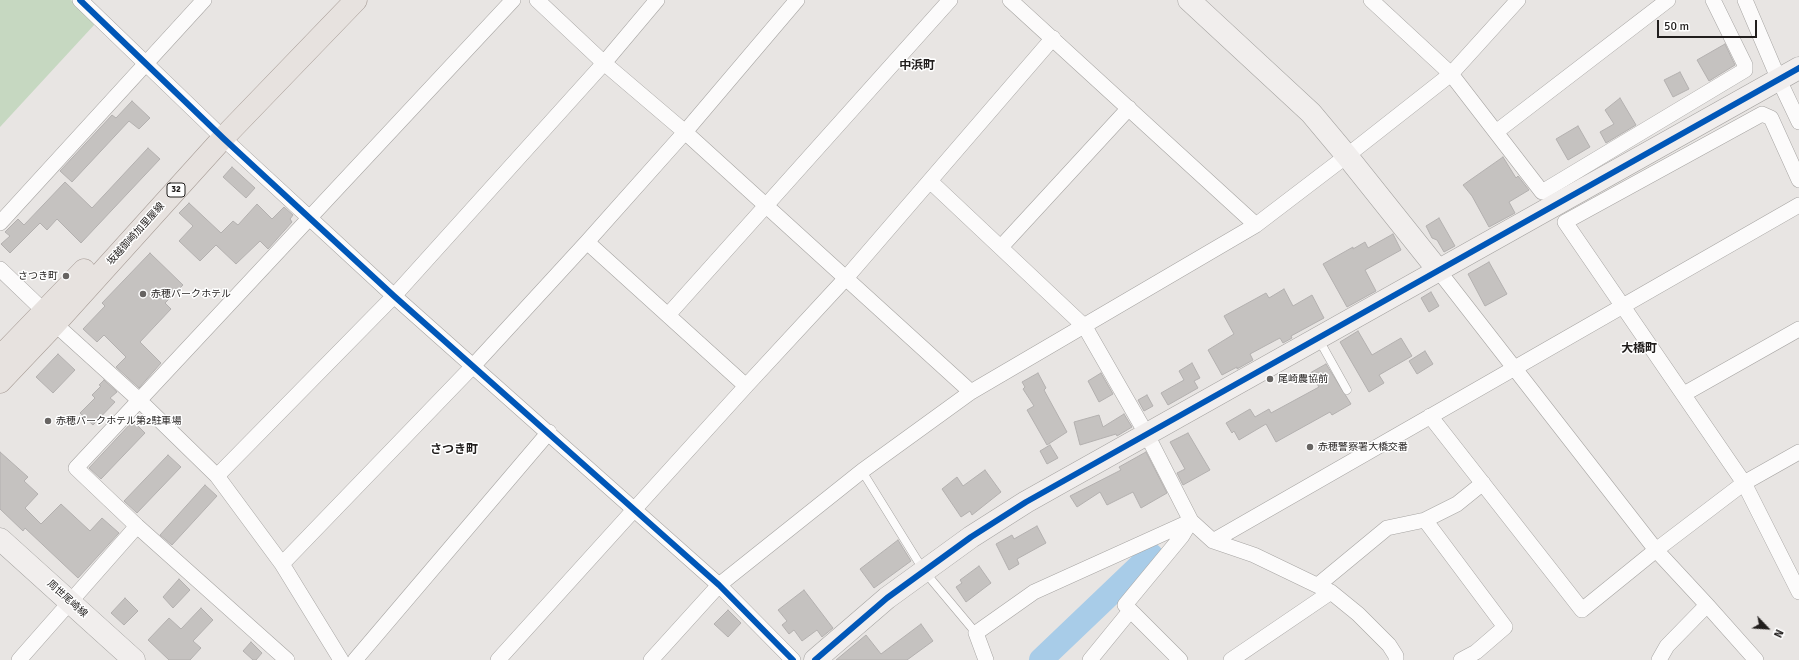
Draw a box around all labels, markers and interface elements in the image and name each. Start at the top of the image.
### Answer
scale bar [1659,12,1759,38]
text: 50 m [1664,19,1689,34]
district label: 中浜町 [899,59,935,73]
road number: 32 [167,183,185,197]
street label: 坂越御崎加里屋線 [105,200,167,268]
place label: さつき町 [18,270,58,282]
marker: さつき町 [61,271,71,281]
place label: 赤穂パークホテル [151,288,231,300]
marker: 赤穂パークホテル [138,289,148,299]
district label: 大橋町 [1621,342,1657,356]
place label: 尾崎農協前 [1278,373,1328,385]
marker: 尾崎農協前 [1265,374,1275,384]
place label: 赤穂パークホテル第2駐車場 [56,415,181,427]
marker: 赤穂パークホテル第2駐車場 [43,416,53,426]
place label: 赤穂警察署大橋交番 [1318,441,1408,453]
marker: 赤穂警察署大橋交番 [1305,442,1315,452]
district label: さつき町 [430,443,478,457]
street label: 周世尾崎線 [44,578,90,620]
north arrow [1747,608,1787,648]
text: N [1771,627,1786,639]

